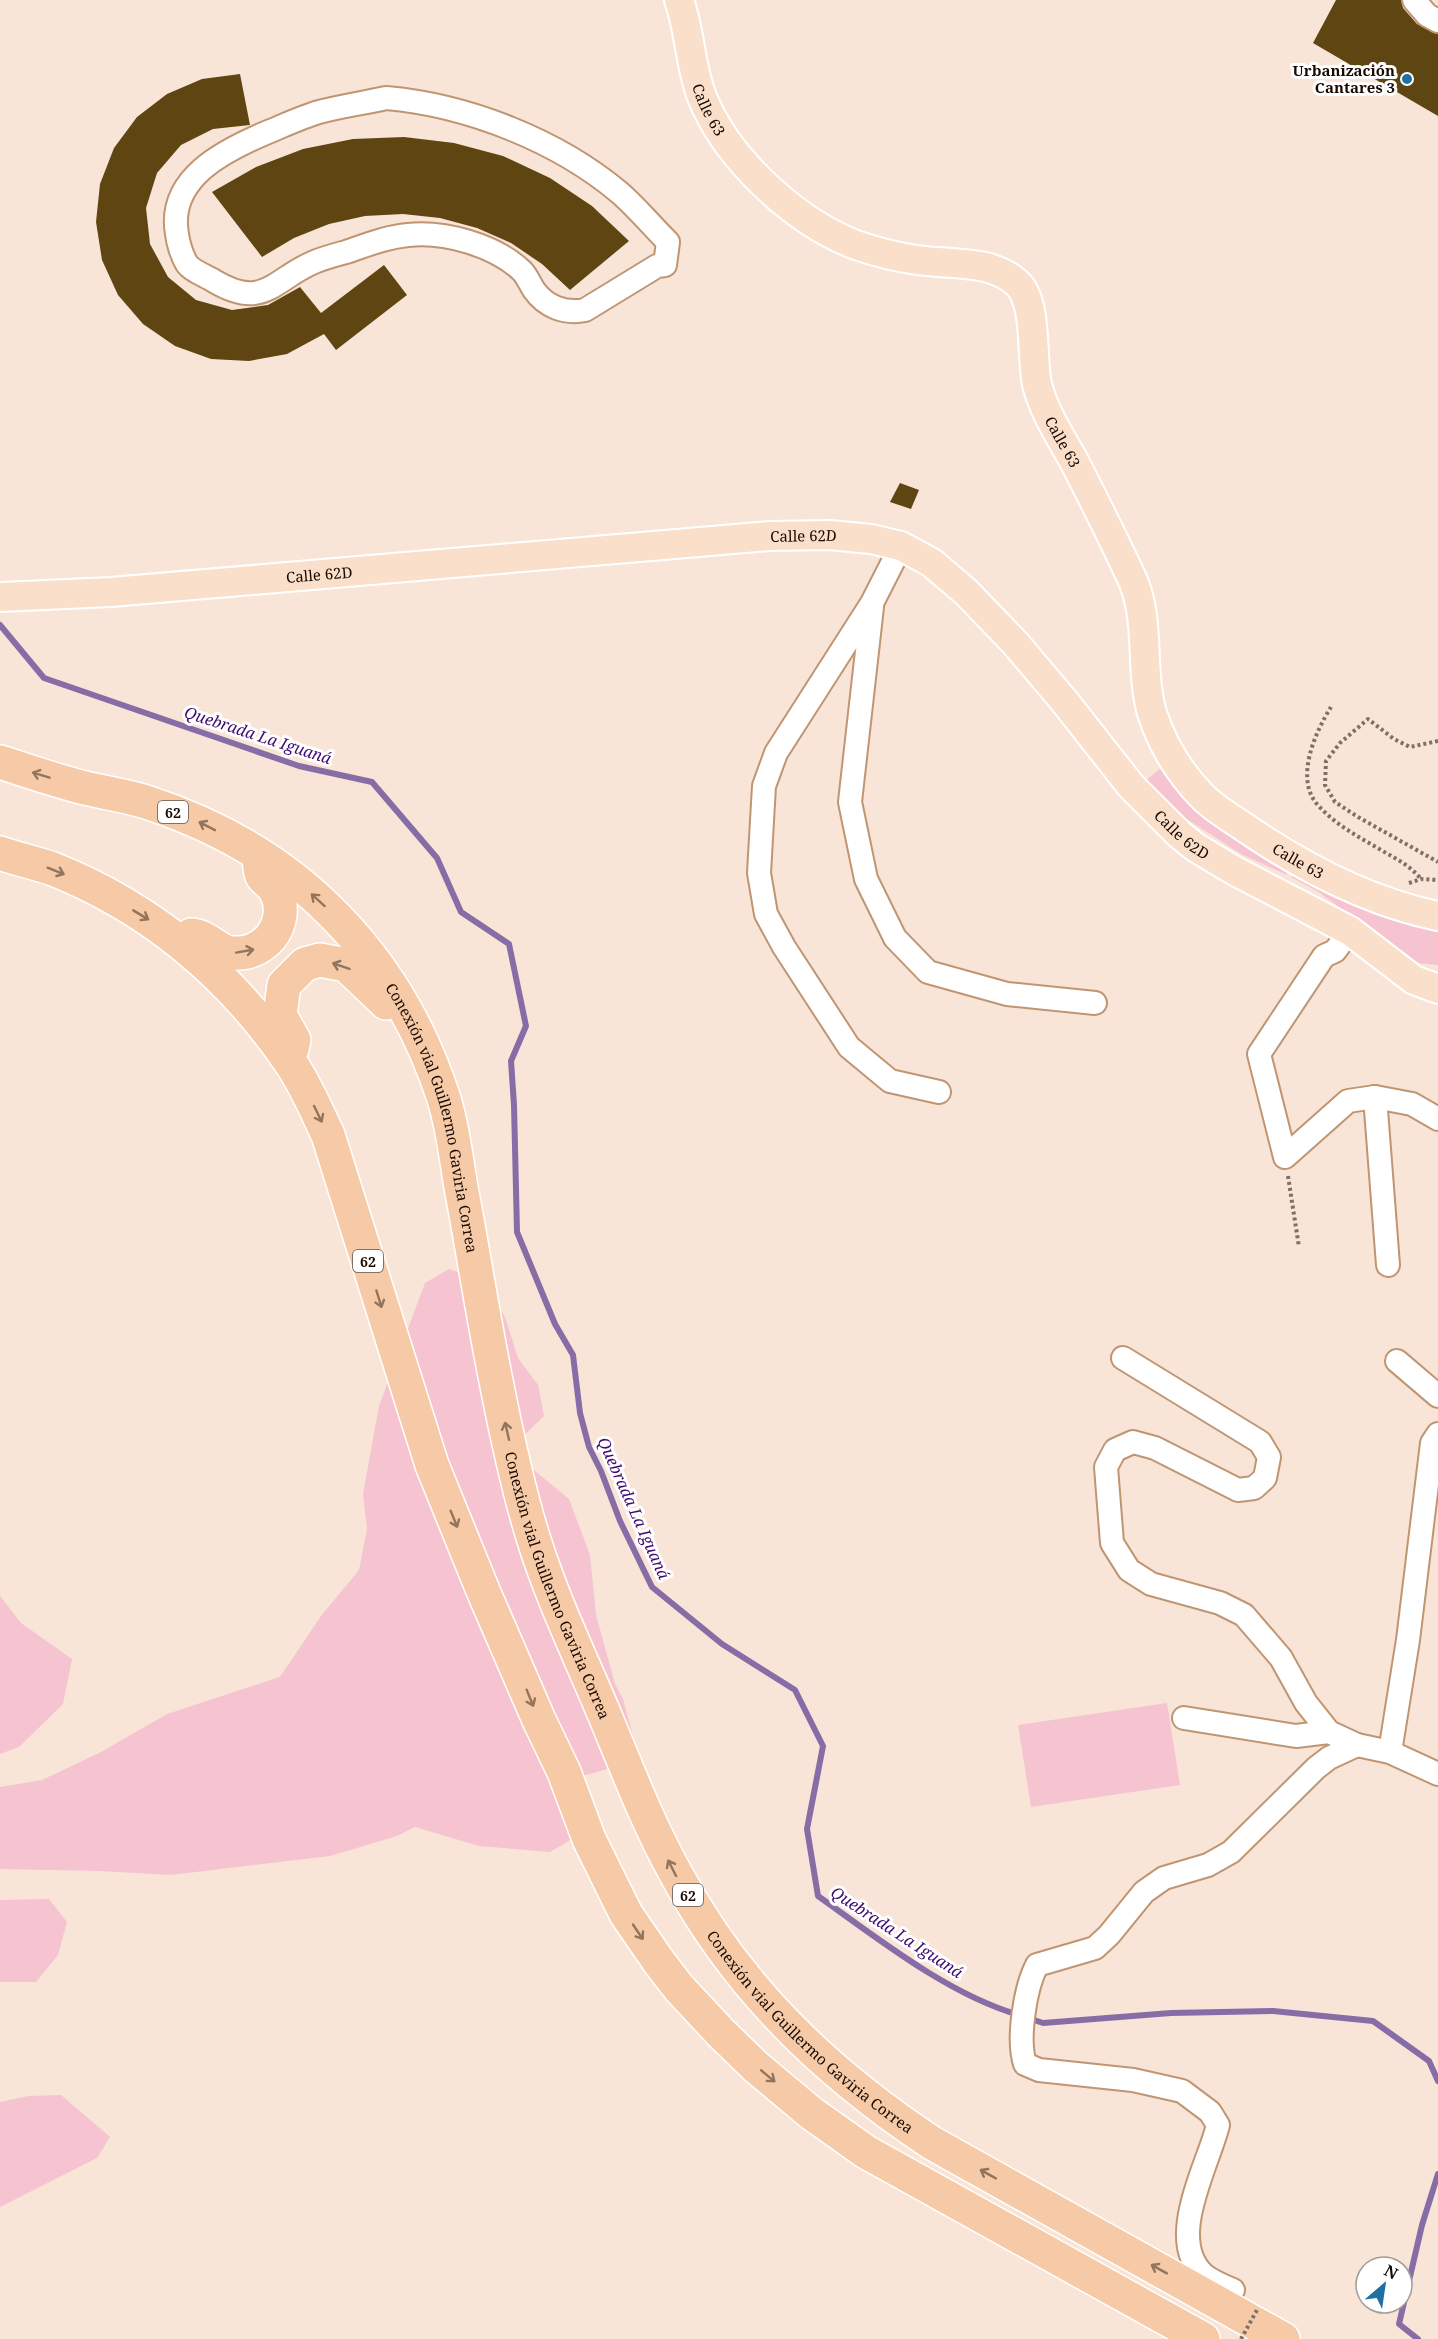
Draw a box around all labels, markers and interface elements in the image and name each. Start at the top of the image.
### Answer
place label: Urbanización Cantares 3 [1293,60,1395,97]
marker: Urbanización Cantares 3 [1400,72,1414,86]
street label: Calle 63 [688,81,730,139]
street label: Calle 63 [1041,413,1085,471]
street label: Calle 62D [770,525,838,546]
street label: Calle 62D [285,562,353,587]
water label: Quebrada La Iguaná [182,701,335,769]
one-way arrow [32,769,51,780]
road number: 62 [158,801,188,823]
street label: Calle 62D [1150,805,1213,864]
one-way arrow [199,820,217,832]
street label: Calle 63 [1269,838,1327,883]
one-way arrow [46,866,64,877]
one-way arrow [311,894,326,908]
one-way arrow [132,909,149,921]
one-way arrow [235,946,254,957]
one-way arrow [331,960,350,971]
street label: Conexión vial Guillermo Gaviria Correa [381,979,483,1254]
one-way arrow [313,1105,325,1123]
road number: 62 [353,1250,383,1272]
one-way arrow [374,1289,385,1308]
one-way arrow [501,1422,513,1441]
water label: Quebrada La Iguaná [593,1433,676,1583]
street label: Conexión vial Guillermo Gaviria Correa [501,1449,615,1722]
one-way arrow [449,1509,460,1528]
one-way arrow [525,1689,536,1707]
one-way arrow [666,1859,678,1877]
water label: Quebrada La Iguaná [827,1881,968,1983]
road number: 62 [673,1884,703,1906]
one-way arrow [632,1923,644,1940]
street label: Conexión vial Guillermo Gaviria Correa [703,1926,917,2137]
one-way arrow [760,2070,776,2083]
one-way arrow [980,2168,998,2179]
north arrow [1354,2255,1414,2315]
text: N [1380,2259,1402,2285]
one-way arrow [1150,2263,1168,2274]

